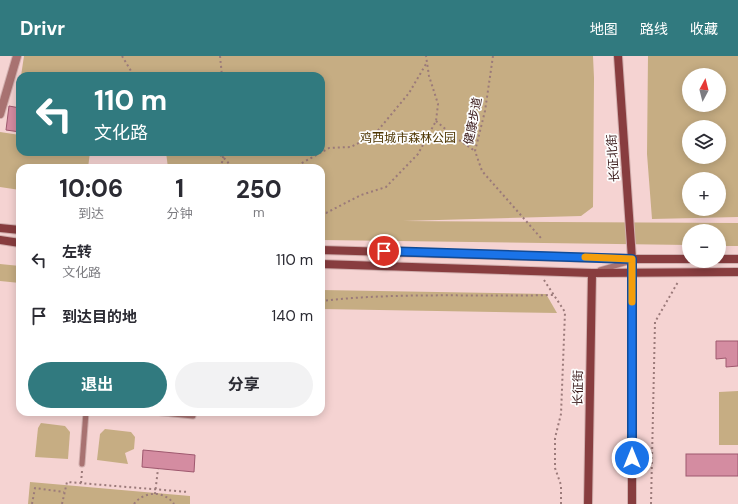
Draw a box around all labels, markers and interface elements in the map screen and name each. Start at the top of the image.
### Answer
text: Drivr [20,16,65,41]
text: 地图 [590,20,618,38]
text: 路线 [640,20,668,38]
text: 收藏 [690,20,718,38]
north arrow [682,68,726,112]
map controls [682,68,726,268]
text: 110 m [94,82,167,119]
icon: left [28,88,80,140]
street label: 健康步道 [461,96,485,146]
button: layers [682,120,726,164]
text: 文化路 [94,121,148,145]
park label: 鸡西城市森林公园 [360,130,456,146]
street label: 长征北街 [603,133,623,183]
button: + [682,172,726,216]
text: 10:06 [59,173,123,204]
text: 1 [175,173,184,204]
text: 250 [236,174,282,205]
text: m [253,204,265,221]
text: 到达 [78,205,104,222]
text: 分钟 [167,205,193,222]
button: − [682,224,726,268]
pin [367,234,401,268]
icon: arrive [373,240,395,262]
text: 左转 [62,242,92,262]
icon: left [28,249,50,271]
text: 110 m [276,250,313,270]
text: 文化路 [62,264,101,281]
icon: arrive [28,305,50,327]
text: 140 m [272,306,313,326]
text: 到达目的地 [62,307,137,327]
button: 退出 [28,362,167,408]
button: 分享 [175,362,313,408]
street label: 长征街 [570,370,586,406]
position arrow [611,437,653,479]

